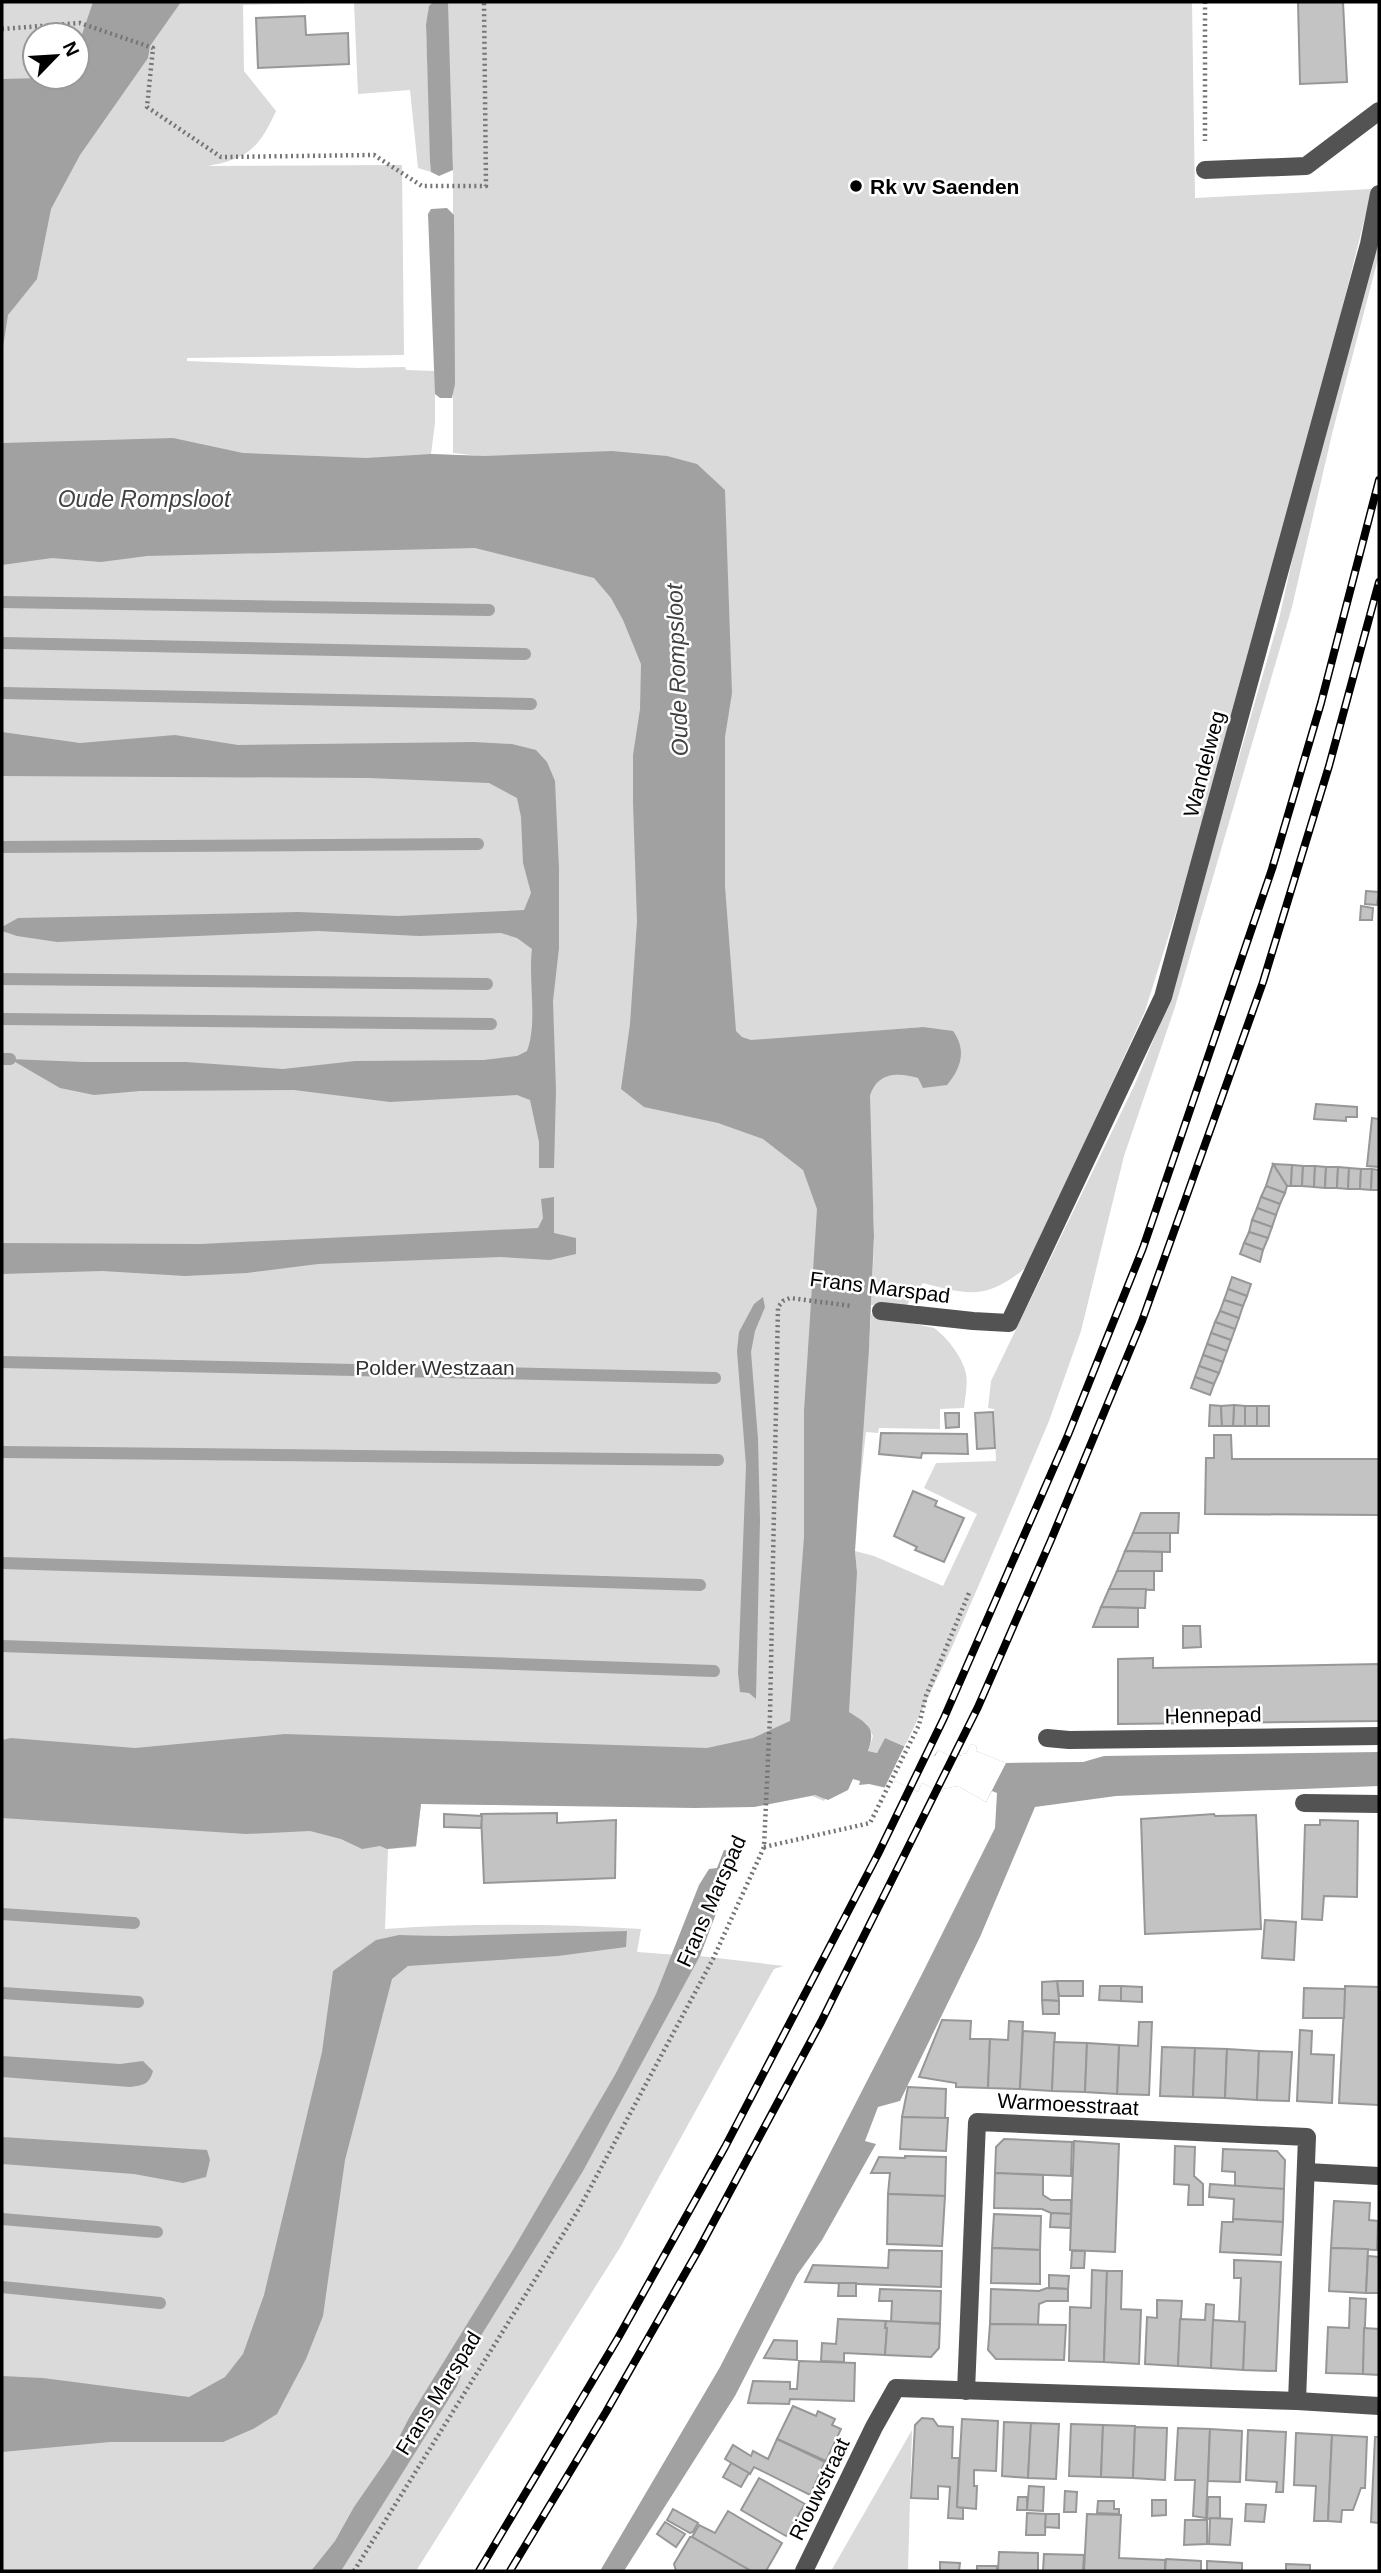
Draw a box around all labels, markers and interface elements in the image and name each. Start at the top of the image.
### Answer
north arrow [21,21,91,91]
text: N [59,38,83,60]
place label: Rk vv Saenden [870,175,1019,198]
marker: Rk vv Saenden [848,178,864,194]
water label: Oude Rompsloot [58,486,232,512]
water label: Oude Rompsloot [661,582,693,757]
street label: Wandelweg [1179,708,1229,820]
street label: Frans Marspad [809,1267,951,1307]
park label: Polder Westzaan [355,1356,515,1379]
street label: Hennepad [1164,1703,1262,1727]
street label: Frans Marspad [672,1832,750,1970]
street label: Warmoesstraat [997,2089,1139,2119]
street label: Frans Marspad [391,2327,485,2459]
street label: Riouwstraat [784,2434,854,2544]

